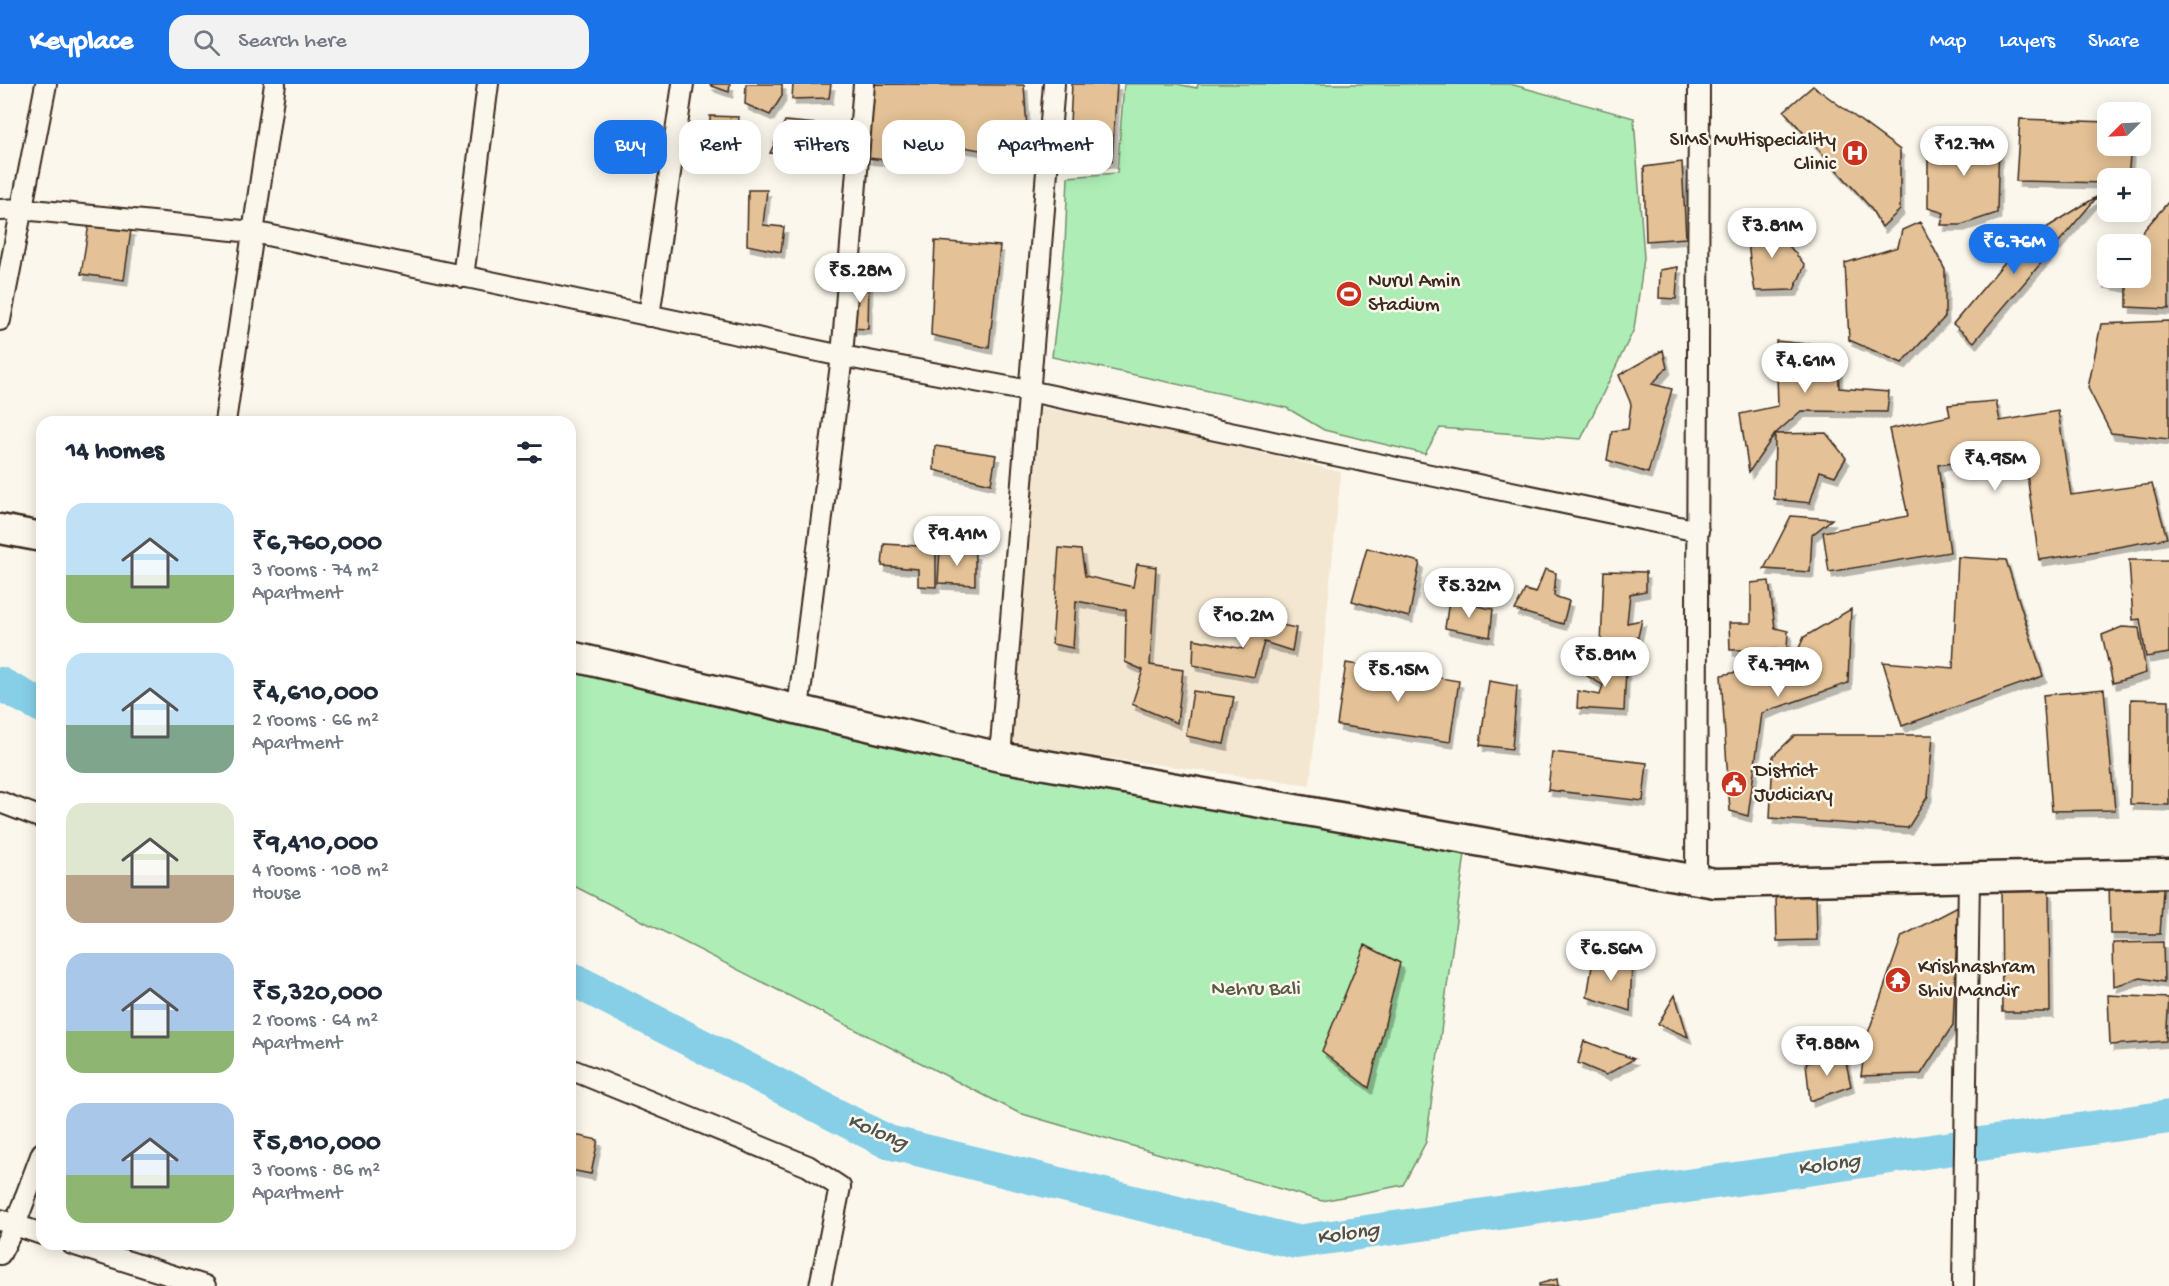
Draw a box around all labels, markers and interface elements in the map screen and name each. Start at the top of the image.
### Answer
search box [169,15,589,69]
text: Keyplace [30,26,133,59]
icon: search [190,26,223,59]
text: Search here [238,29,347,55]
text: Map [1930,30,1966,55]
text: Layers [1999,30,2055,55]
text: Share [2088,30,2139,55]
north arrow [2097,102,2151,156]
map controls [2097,102,2151,288]
chip: Buy [594,120,667,174]
chip: Rent [679,120,761,174]
chip: Filters [773,120,870,174]
chip: New [882,120,965,174]
chip: Apartment [977,120,1113,174]
pin: ₹12.7M [1915,126,2013,177]
place label: SIMS Multispeciality Clinic [1669,129,1837,178]
text: ₹12.7M [1934,134,1994,157]
hospital icon: SIMS Multispeciality Clinic [1840,138,1870,168]
button: + [2097,168,2151,222]
pin: ₹3.81M [1723,208,1821,259]
text: ₹3.81M [1741,216,1803,239]
pin: ₹6.76M [1965,224,2063,275]
text: ₹6.76M [1983,232,2045,255]
button: − [2097,234,2151,288]
pin: ₹5.28M [811,253,909,304]
text: ₹5.28M [829,261,891,284]
place label: Nurul Amin Stadium [1368,270,1460,319]
sports icon: Nurul Amin Stadium [1334,279,1364,309]
pin: ₹4.61M [1756,343,1854,394]
text: ₹4.61M [1775,351,1835,374]
icon: filters [513,436,546,469]
text: 14 homes [66,437,164,468]
pin: ₹4.95M [1946,441,2044,492]
text: ₹4.95M [1964,449,2026,472]
pin: ₹9.41M [908,516,1006,567]
text: ₹9.41M [927,524,987,547]
icon: home [114,527,186,599]
text: ₹6,760,000 [252,529,382,560]
text: 3 rooms · 74 m² [252,560,379,583]
pin: ₹5.32M [1420,568,1518,619]
text: ₹5.32M [1438,576,1500,599]
text: Apartment [252,583,342,606]
pin: ₹10.2M [1194,598,1292,649]
text: ₹10.2M [1213,606,1273,629]
pin: ₹5.81M [1556,637,1654,688]
text: ₹5.81M [1574,645,1636,668]
pin: ₹4.79M [1729,647,1827,698]
pin: ₹5.15M [1349,652,1447,703]
text: ₹4.79M [1747,655,1809,678]
text: ₹5.15M [1368,660,1428,683]
icon: home [114,677,186,749]
text: ₹4,610,000 [252,679,378,710]
text: 2 rooms · 66 m² [252,710,379,733]
text: Apartment [252,733,342,756]
place label: District Judiciary [1752,760,1833,809]
public building icon: District Judiciary [1719,769,1749,799]
icon: home [114,827,186,899]
text: ₹9,410,000 [252,829,378,860]
text: 4 rooms · 108 m² [252,860,389,883]
text: House [252,883,301,906]
pin: ₹6.56M [1562,931,1660,982]
text: ₹6.56M [1580,939,1642,962]
place label: Krishnashram Shiv Mandir [1918,956,2035,1005]
temple icon: Krishnashram Shiv Mandir [1883,965,1913,995]
icon: home [114,977,186,1049]
park label: Nehru Bali [1211,978,1301,1003]
text: ₹5,320,000 [252,979,382,1010]
text: 2 rooms · 64 m² [252,1010,378,1033]
pin: ₹9.88M [1778,1026,1876,1077]
text: Apartment [252,1033,342,1056]
text: ₹9.88M [1795,1034,1859,1057]
water label: Kolong [843,1109,912,1158]
icon: home [114,1127,186,1199]
text: ₹5,810,000 [252,1129,381,1160]
water label: Kolong [1796,1149,1863,1183]
text: 3 rooms · 86 m² [252,1160,380,1183]
text: Apartment [252,1183,342,1206]
water label: Kolong [1315,1218,1382,1252]

